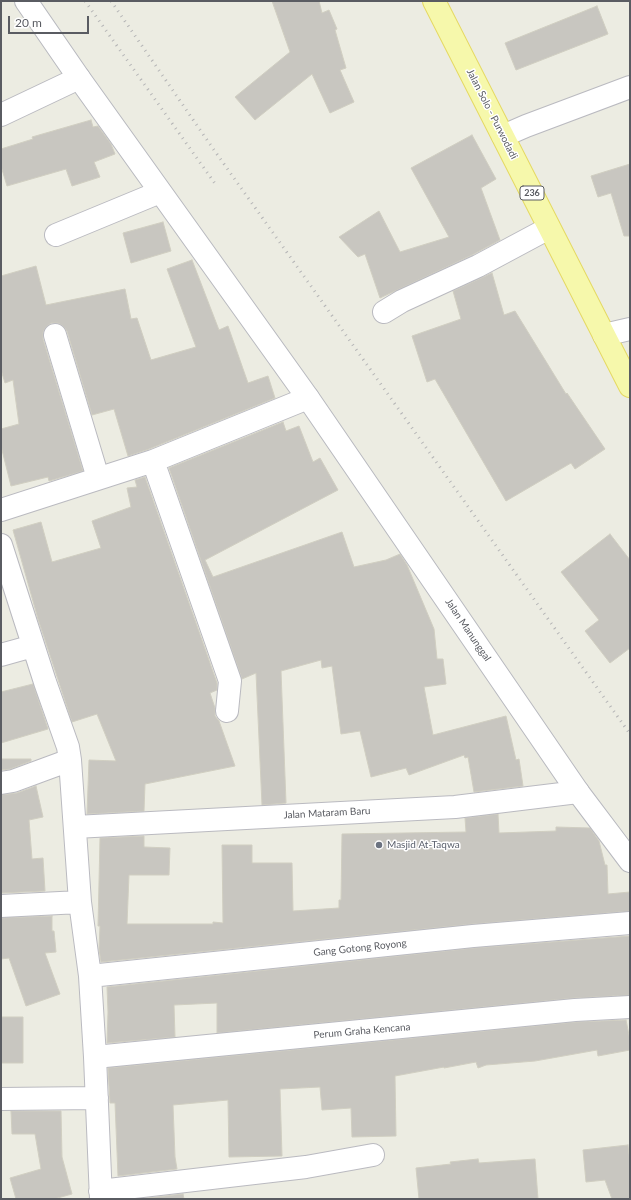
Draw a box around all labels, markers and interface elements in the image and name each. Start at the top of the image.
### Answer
scale bar [10,8,91,34]
text: 20 m [15,15,42,30]
street label: Jalan Solo - Purwodadi [464,67,520,161]
road number: 236 [520,186,544,200]
street label: Jalan Manunggal [443,596,493,664]
street label: Jalan Mataram Baru [283,805,371,821]
place label: Masjid At-Taqwa [387,839,460,851]
marker: Masjid At-Taqwa [374,840,384,850]
street label: Gang Gotong Royong [313,937,407,959]
street label: Perum Graha Kencana [313,1021,411,1041]

